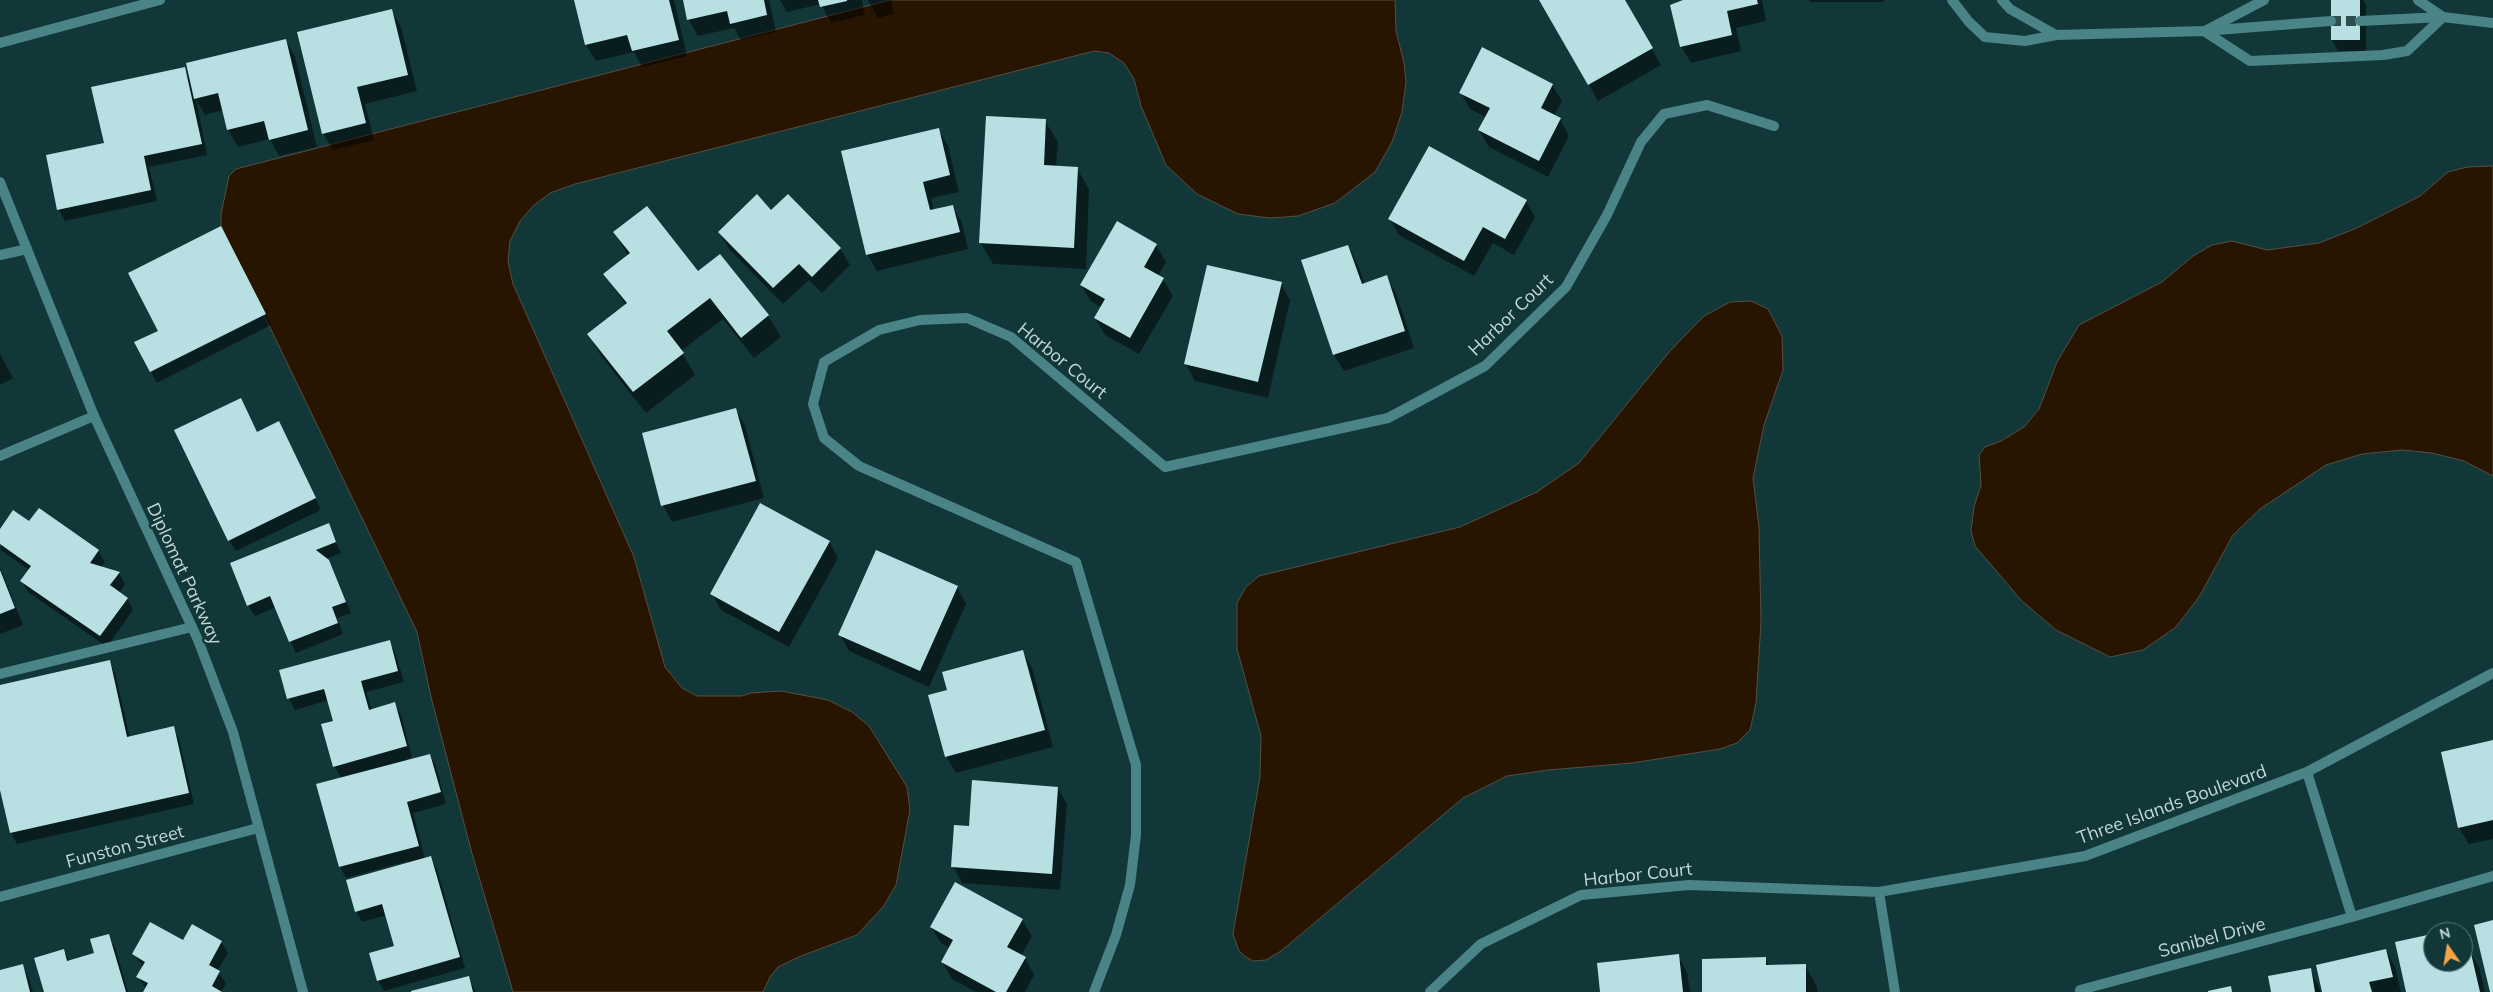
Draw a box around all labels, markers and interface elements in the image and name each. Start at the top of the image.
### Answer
street label: Harbor Court [1464,269,1558,361]
street label: Harbor Court [1013,318,1111,404]
street label: Diplomat Parkway [142,500,226,648]
street label: Three Islands Boulevard [2074,761,2270,849]
street label: Funston Street [64,821,186,873]
street label: Harbor Court [1583,859,1693,891]
street label: Sanibel Drive [2156,913,2268,963]
north arrow [2423,922,2473,972]
text: N [2438,923,2452,943]

